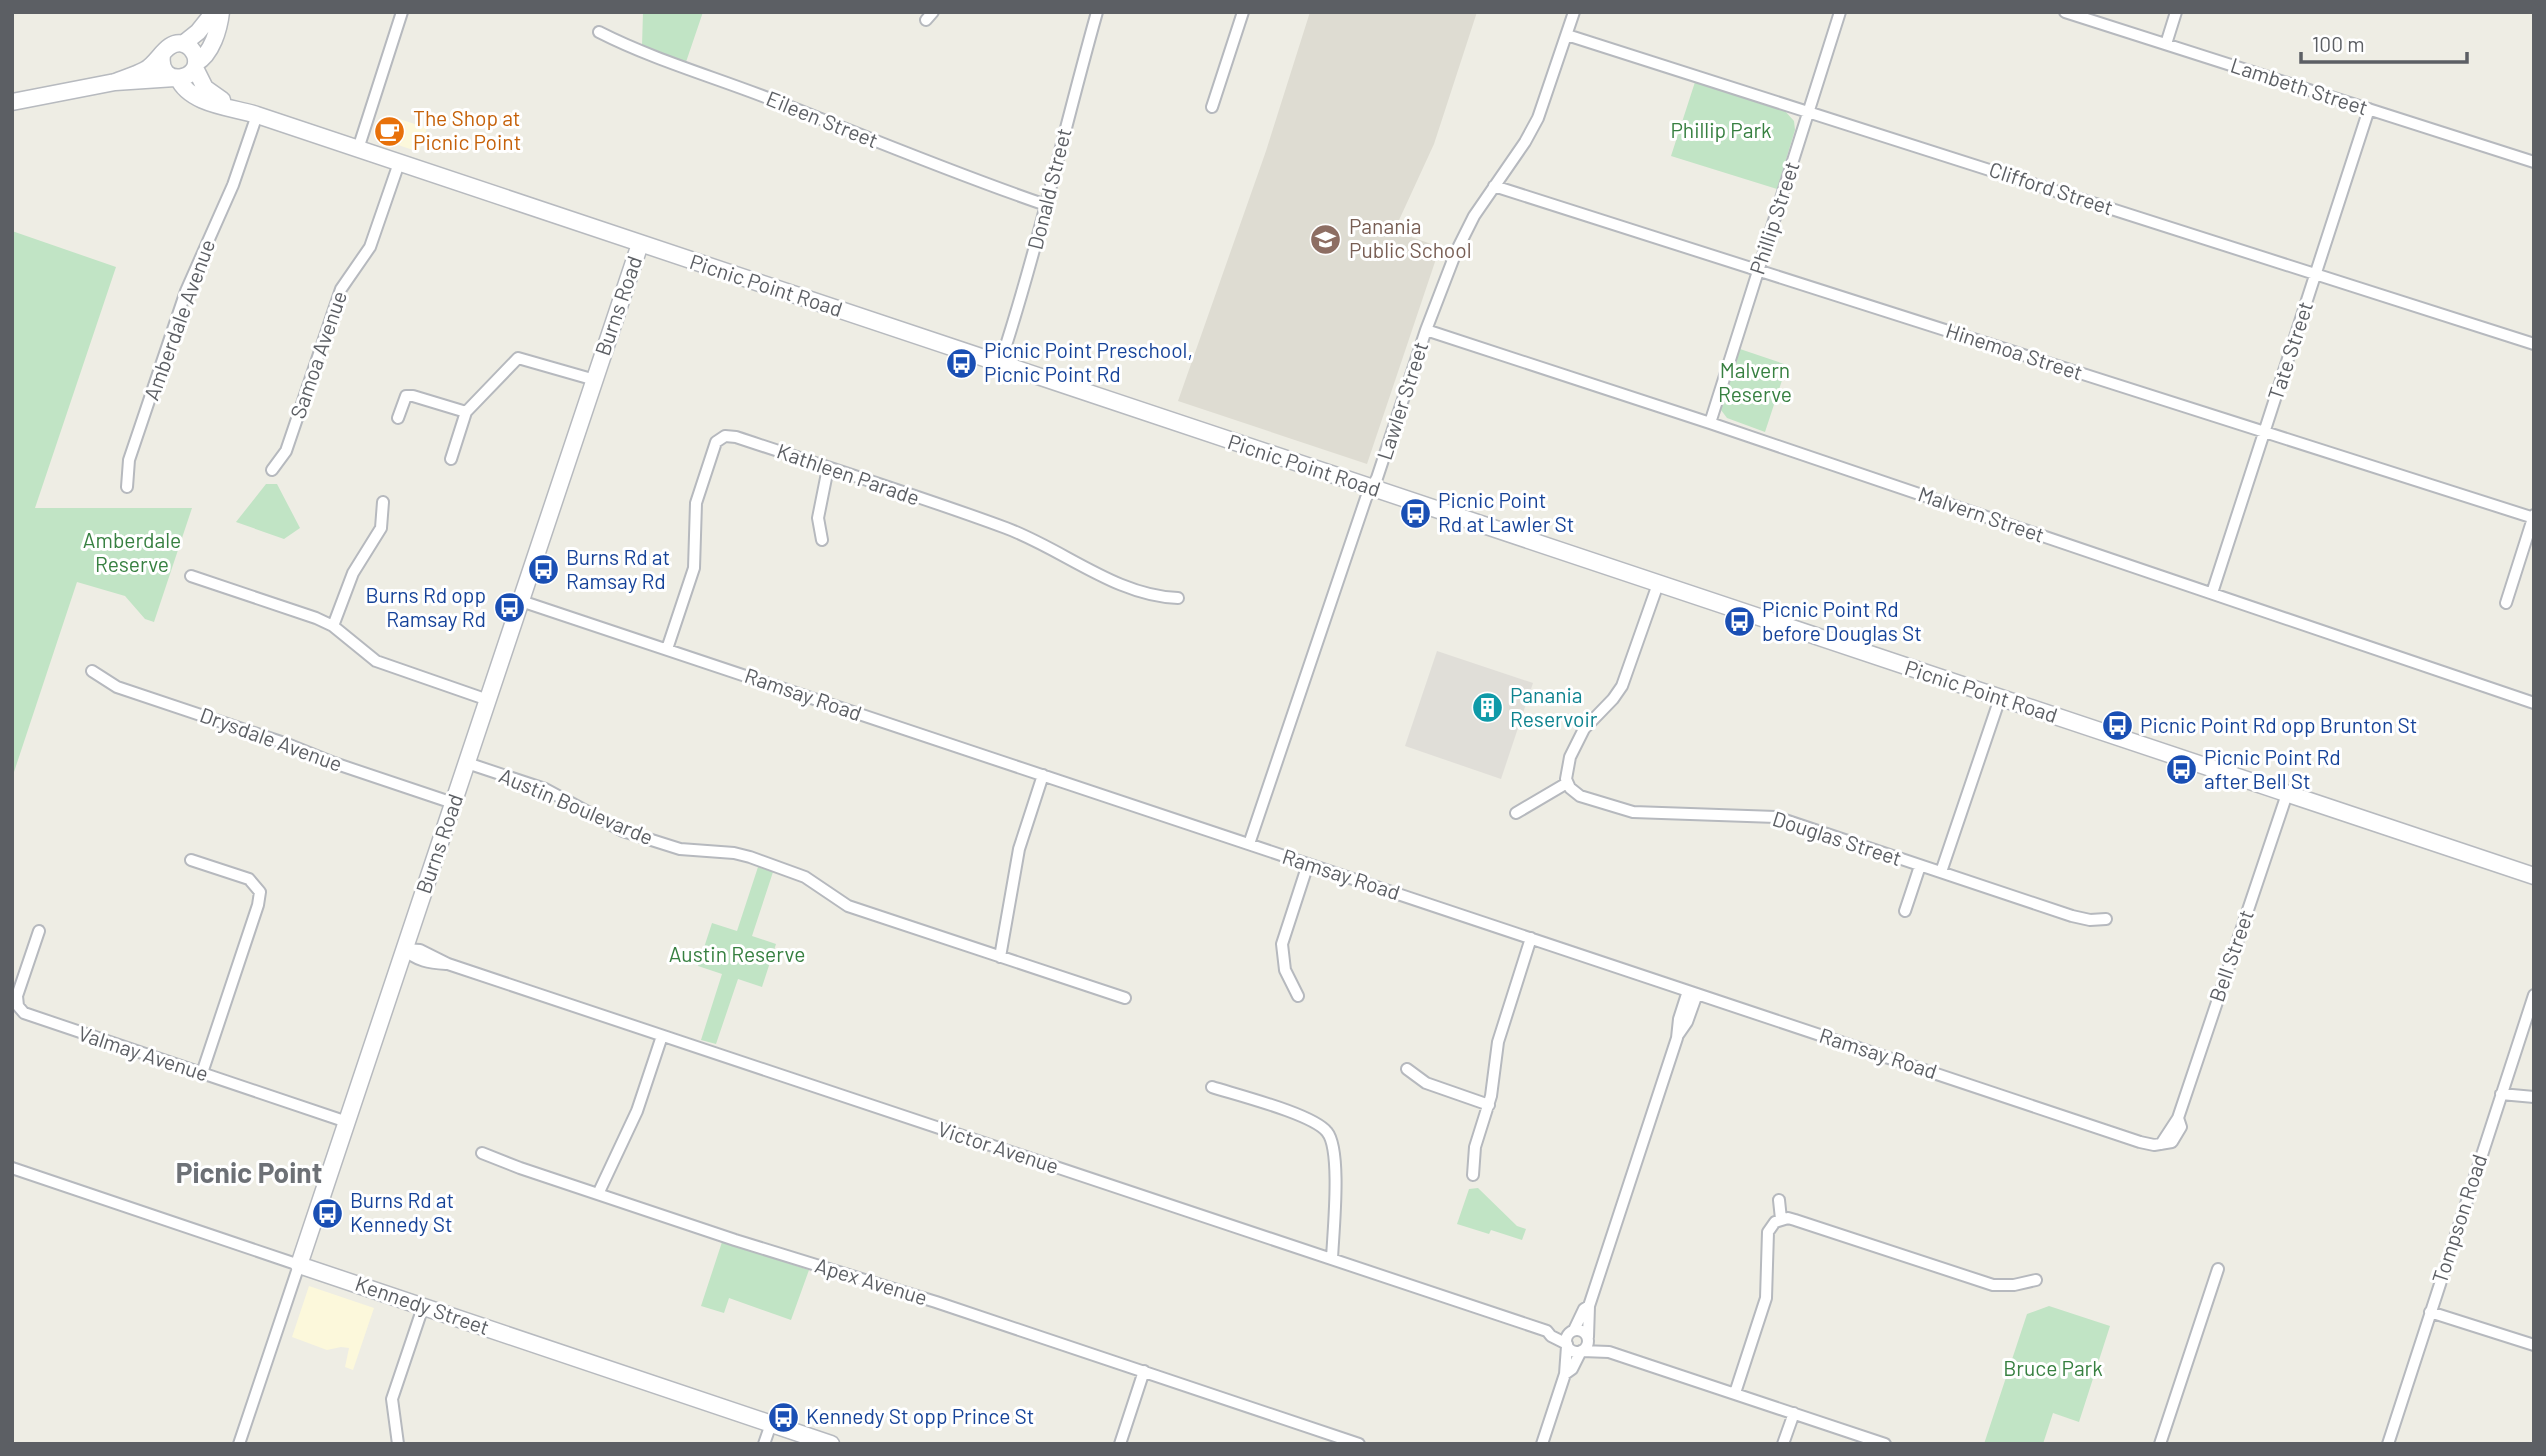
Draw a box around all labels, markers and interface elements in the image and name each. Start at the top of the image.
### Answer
scale bar [2301,21,2467,65]
text: 100 m [2312,31,2365,56]
street label: Lambeth Street [2228,52,2371,120]
street label: Eileen Street [763,85,882,152]
place label: The Shop at Picnic Point [413,105,521,154]
cafe icon: The Shop at Picnic Point [373,114,407,148]
park label: Phillip Park [1670,117,1772,142]
street label: Donald Street [1021,125,1076,252]
street label: Clifford Street [1986,156,2117,219]
street label: Phillip Street [1744,158,1804,277]
place label: Panania Public School [1349,213,1472,262]
school or university icon: Panania Public School [1309,222,1343,256]
street label: Amberdale Avenue [138,236,219,403]
street label: Picnic Point Road [687,248,846,321]
street label: Burns Road [589,252,646,359]
street label: Samoa Avenue [284,287,351,422]
street label: Tate Street [2262,298,2317,403]
street label: Hinemoa Street [1943,317,2086,384]
place label: Picnic Point Preschool, Picnic Point Rd [984,337,1193,386]
street label: Lawler Street [1371,338,1432,463]
bus stop icon: Picnic Point Preschool, Picnic Point Rd [944,346,978,380]
park label: Malvern Reserve [1718,357,1792,406]
street label: Picnic Point Road [1225,428,1384,501]
street label: Kathleen Parade [774,437,923,510]
street label: Malvern Street [1915,480,2048,547]
place label: Picnic Point Rd at Lawler St [1438,487,1574,536]
bus stop icon: Picnic Point Rd at Lawler St [1398,496,1432,530]
park label: Amberdale Reserve [83,527,181,576]
place label: Burns Rd at Ramsay Rd [566,544,670,593]
bus stop icon: Burns Rd at Ramsay Rd [526,553,560,587]
place label: Burns Rd opp Ramsay Rd [366,582,486,631]
bus stop icon: Burns Rd opp Ramsay Rd [492,591,526,625]
place label: Picnic Point Rd before Douglas St [1762,596,1922,645]
bus stop icon: Picnic Point Rd before Douglas St [1722,605,1756,639]
street label: Picnic Point Road [1902,654,2061,727]
street label: Ramsay Road [742,662,865,725]
place label: Panania Reservoir [1510,682,1598,731]
building icon: Panania Reservoir [1470,691,1504,725]
street label: Drysdale Avenue [197,701,346,776]
bus stop icon: Picnic Point Rd opp Brunton St [2100,709,2134,743]
place label: Picnic Point Rd opp Brunton St [2140,712,2417,737]
place label: Picnic Point Rd after Bell St [2204,744,2341,793]
bus stop icon: Picnic Point Rd after Bell St [2164,753,2198,787]
street label: Austin Boulevarde [496,762,657,849]
street label: Burns Road [410,790,467,897]
street label: Douglas Street [1770,805,1905,870]
street label: Ramsay Road [1280,843,1403,904]
street label: Bell Street [2203,906,2258,1005]
park label: Austin Reserve [669,941,805,966]
street label: Valmay Avenue [75,1020,212,1085]
street label: Ramsay Road [1817,1022,1940,1083]
street label: Victor Avenue [935,1115,1062,1178]
street label: Tompson Road [2426,1151,2491,1286]
district label: Picnic Point [176,1155,322,1189]
place label: Burns Rd at Kennedy St [350,1187,454,1236]
bus stop icon: Burns Rd at Kennedy St [310,1196,344,1230]
street label: Apex Avenue [812,1252,931,1309]
street label: Kennedy Street [352,1270,493,1339]
park label: Bruce Park [2003,1355,2103,1380]
bus stop icon: Kennedy St opp Prince St [766,1400,800,1434]
place label: Kennedy St opp Prince St [806,1403,1034,1428]

